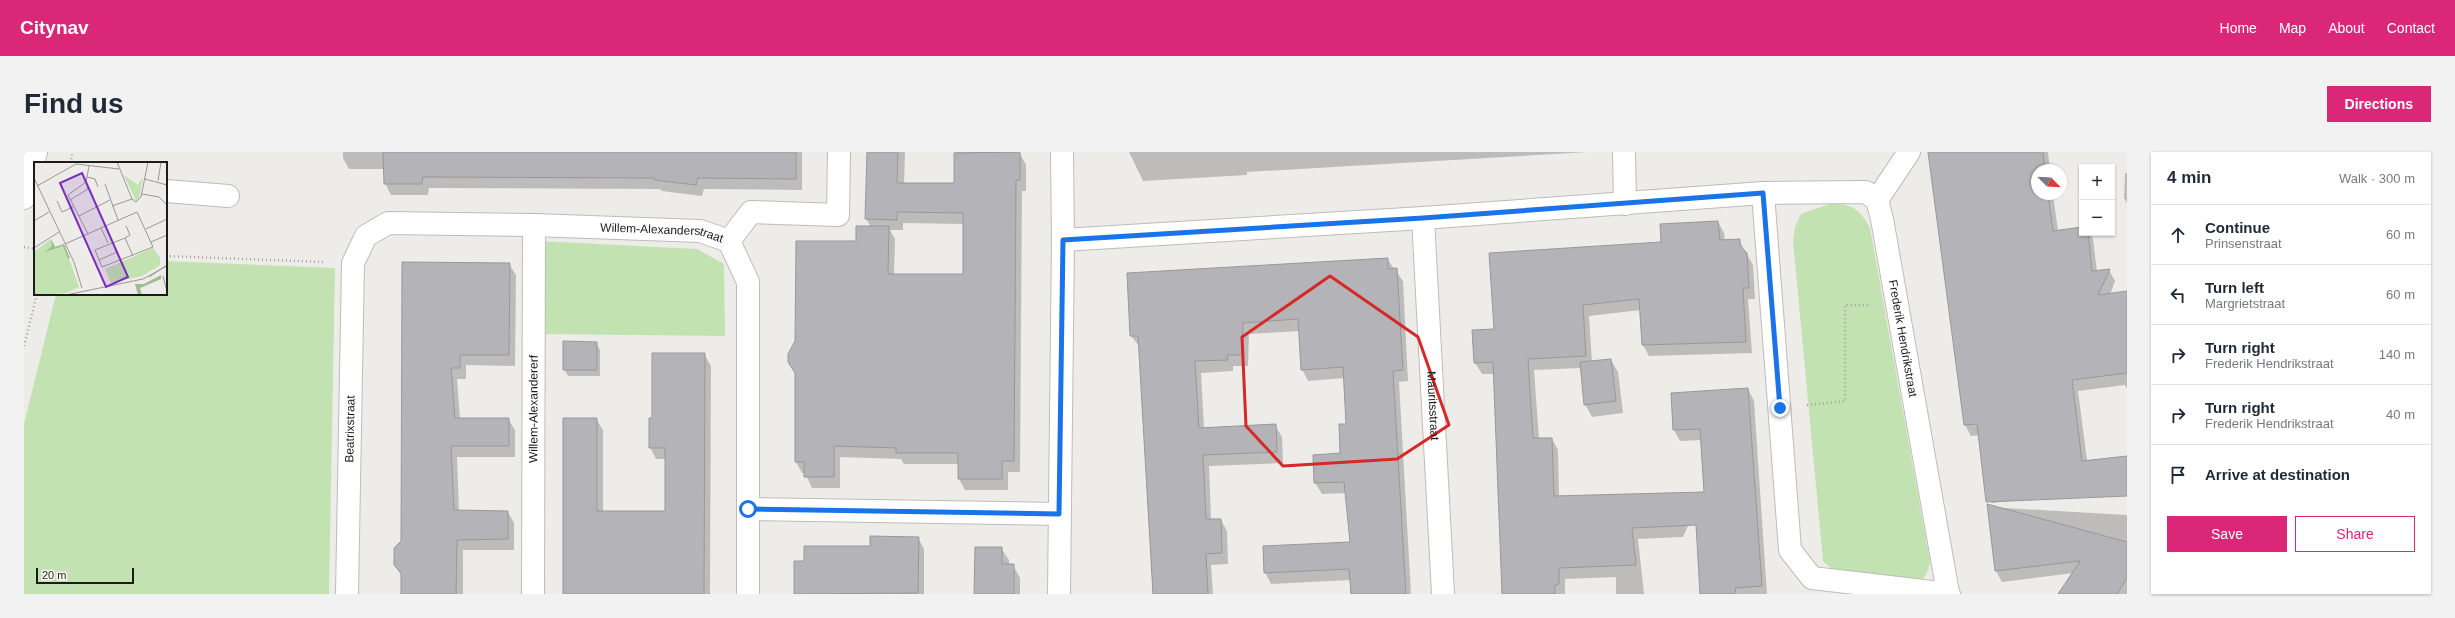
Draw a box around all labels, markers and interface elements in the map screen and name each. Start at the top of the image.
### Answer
text: Citynav [20,17,89,38]
text: Home [2220,20,2257,36]
text: Map [2279,20,2306,36]
text: About [2328,20,2365,36]
text: Contact [2387,20,2435,36]
button: Directions [2327,86,2431,122]
text: Find us [24,88,124,119]
inset map [34,162,167,295]
north arrow [2031,164,2067,200]
map controls [2079,164,2115,236]
button: + [2079,164,2115,200]
text: 4 min [2167,168,2211,187]
text: Walk · 300 m [2339,171,2415,186]
button: − [2079,200,2115,236]
text: Continue [2205,219,2270,236]
street label: Willem-Alexanderstraat [600,220,726,246]
icon: ahead [2167,224,2189,246]
text: 60 m [2386,227,2415,242]
text: Prinsenstraat [2205,236,2282,251]
street label: Frederik Hendrikstraat [1886,279,1920,399]
text: Turn left [2205,279,2264,296]
icon: left [2167,284,2189,306]
text: 60 m [2386,287,2415,302]
text: Margrietstraat [2205,296,2285,311]
text: Turn right [2205,339,2275,356]
icon: right [2167,344,2189,366]
text: 140 m [2379,347,2415,362]
street label: Willem-Alexandererf [526,354,541,463]
text: Frederik Hendrikstraat [2205,356,2334,371]
street label: Mauritsstraat [1424,371,1442,441]
street label: Beatrixstraat [342,395,358,463]
route end [1771,399,1789,417]
text: Turn right [2205,399,2275,416]
icon: right [2167,404,2189,426]
text: 40 m [2386,407,2415,422]
text: Frederik Hendrikstraat [2205,416,2334,431]
icon: arrive [2167,464,2189,486]
text: Arrive at destination [2205,466,2350,483]
route start [739,500,757,518]
button: Save [2167,516,2287,552]
button: Share [2295,516,2415,552]
scale bar [36,566,134,585]
text: 20 m [42,569,66,581]

